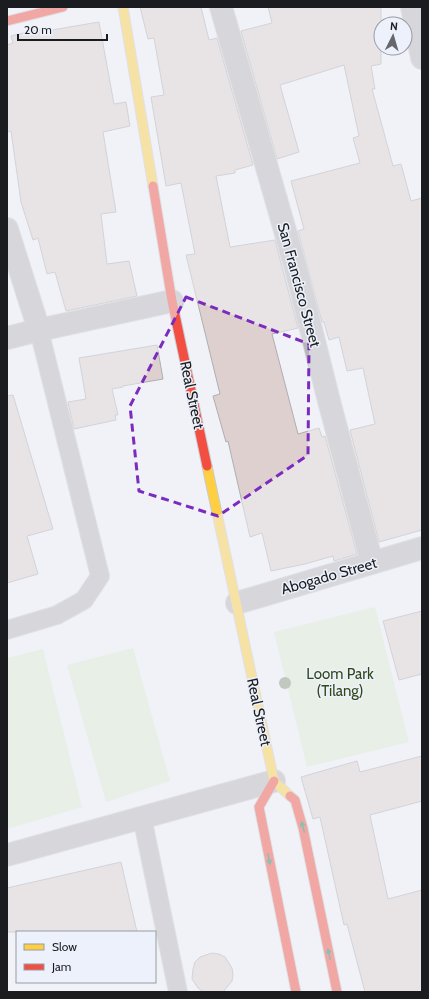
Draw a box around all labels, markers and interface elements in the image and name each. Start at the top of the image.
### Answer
scale bar [18,16,107,42]
north arrow [373,16,413,56]
text: N [389,19,398,33]
text: 20 m [24,22,52,37]
street label: San Francisco Street [274,221,324,349]
street label: Real Street [176,359,208,431]
street label: Abogado Street [279,554,379,598]
park label: Loom Park (Tilang) [306,665,374,700]
street label: Real Street [243,676,275,748]
one-way arrow [300,820,306,832]
one-way arrow [266,853,272,865]
legend [16,931,156,983]
text: Slow [52,939,77,954]
one-way arrow [326,948,332,960]
text: Jam [51,959,71,974]

